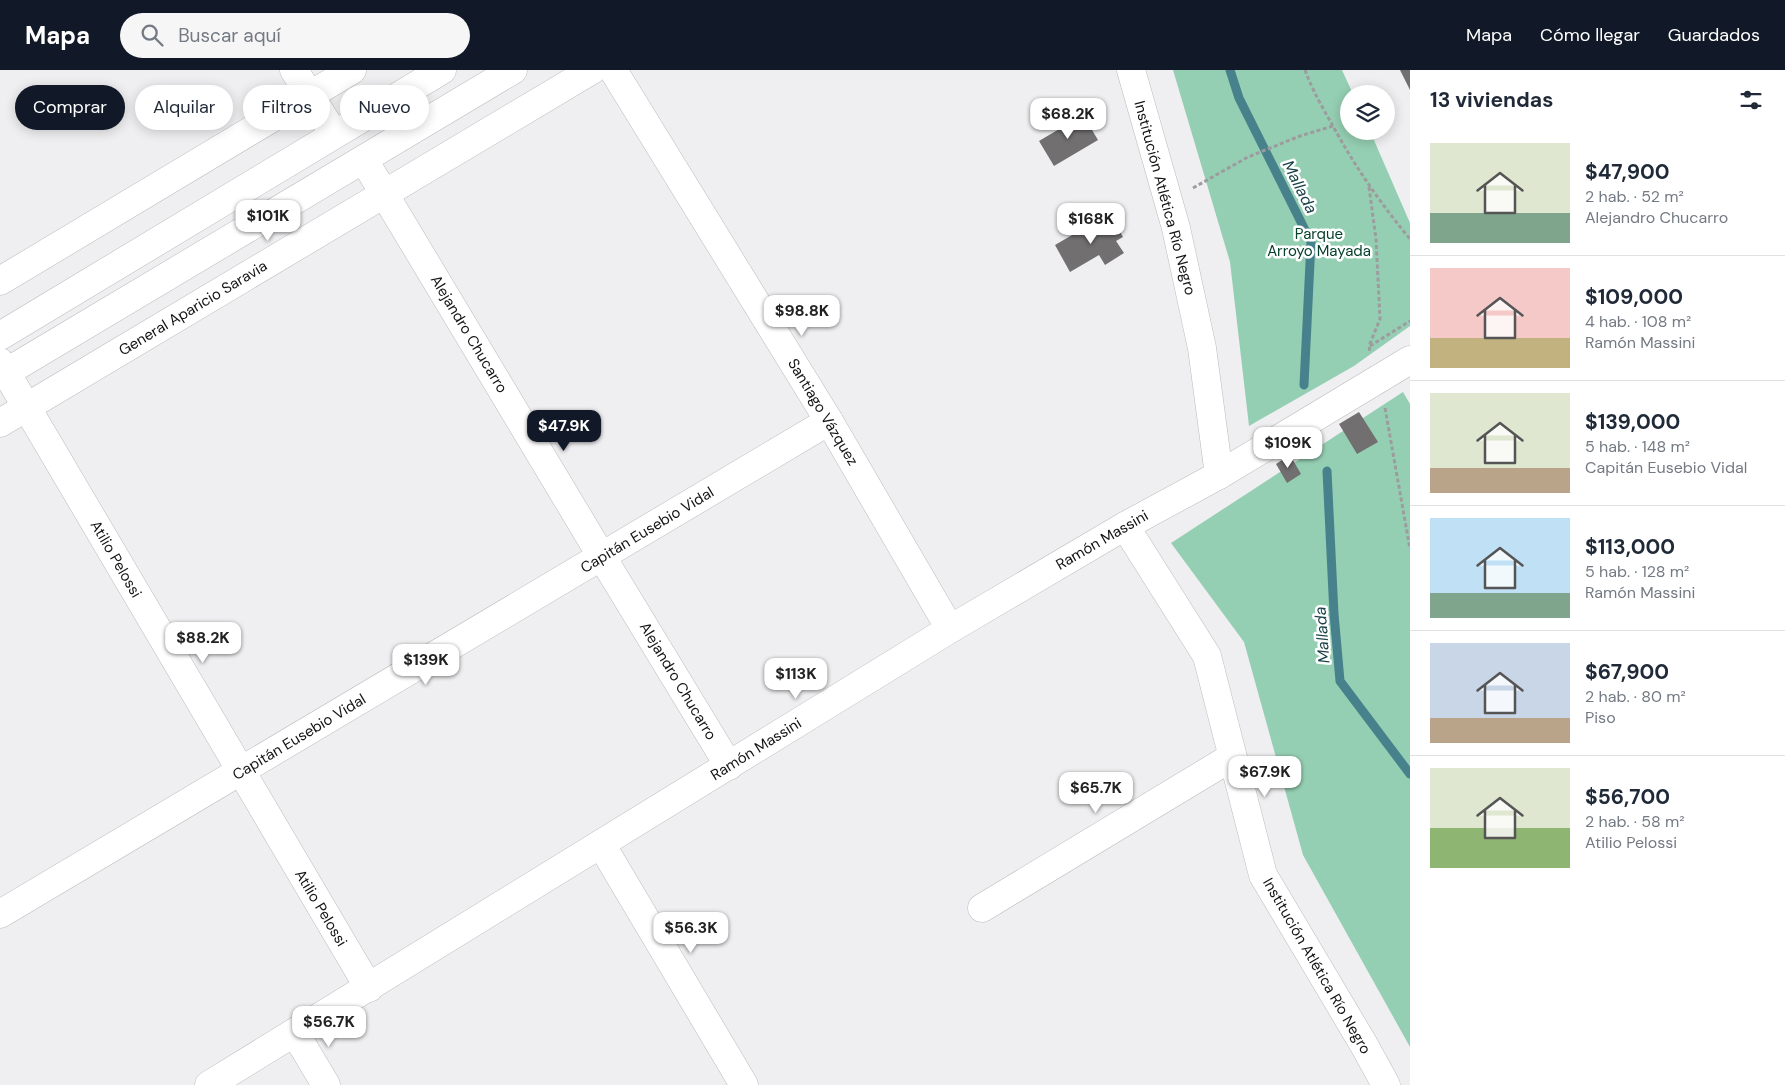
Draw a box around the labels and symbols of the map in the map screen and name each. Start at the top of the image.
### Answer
pin: $68.2K [1027,98,1109,140]
street label: Institución Atlética Río Negro [1129,99,1201,298]
water label: Mallada [1278,157,1322,217]
pin: $101K [233,200,303,242]
pin: $168K [1056,202,1126,245]
park label: Parque Arroyo Mayada [1267,224,1371,261]
street label: General Aparicio Saravia [115,256,271,360]
street label: Alejandro Chucarro [426,271,512,397]
pin: $98.8K [761,294,843,337]
street label: Santiago Vázquez [783,355,863,469]
pin: $47.9K [523,410,605,452]
pin: $109K [1253,426,1323,469]
street label: Capitán Eusebio Vidal [577,482,717,578]
street label: Ramón Massini [1052,505,1152,575]
street label: Atilio Pelossi [86,517,146,601]
water label: Mallada [1310,606,1334,664]
street label: Alejandro Chucarro [635,618,721,744]
pin: $88.2K [162,622,244,664]
pin: $139K [391,644,461,686]
pin: $113K [761,658,831,700]
street label: Capitán Eusebio Vidal [229,689,369,785]
street label: Ramón Massini [707,713,805,785]
pin: $67.9K [1224,756,1306,798]
pin: $65.7K [1055,772,1137,814]
street label: Atilio Pelossi [290,866,352,950]
street label: Institución Atlética Río Negro [1258,874,1376,1058]
pin: $56.3K [650,912,732,954]
pin: $56.7K [288,1006,370,1048]

